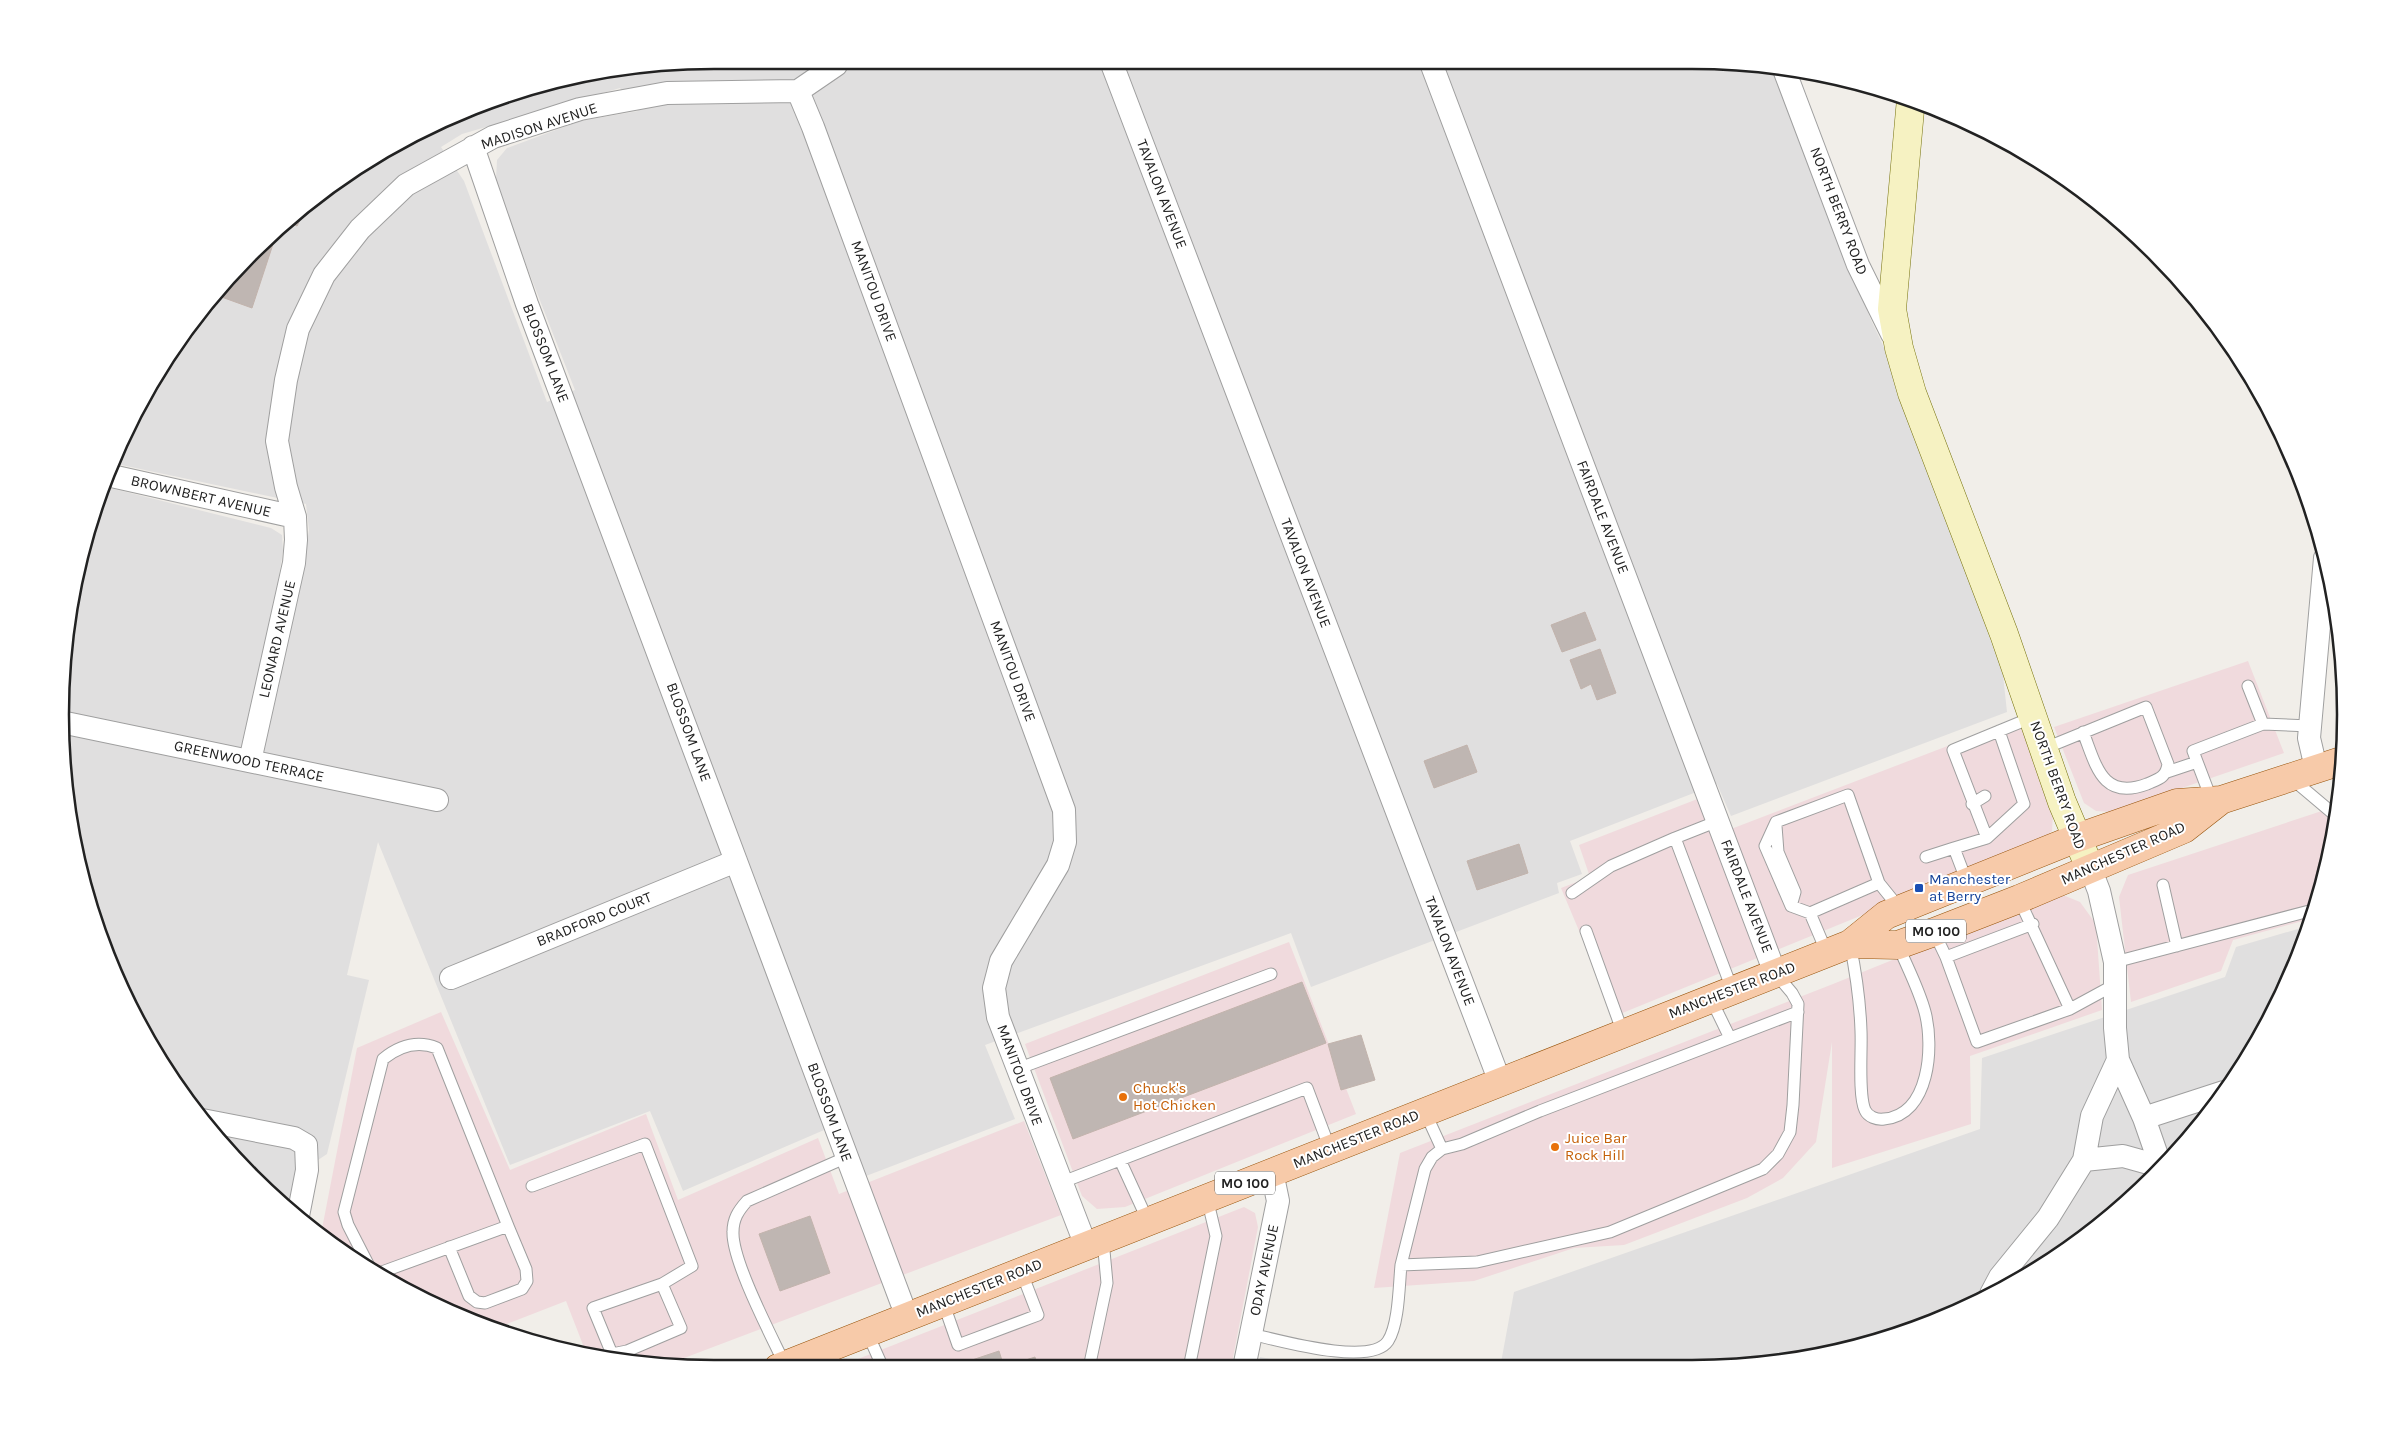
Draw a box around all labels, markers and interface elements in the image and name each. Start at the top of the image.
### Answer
street label: MADISON AVENUE [478,99,600,153]
street label: TAVALON AVENUE [1133,137,1191,251]
street label: NORTH BERRY ROAD [1806,145,1872,277]
street label: MANITOU DRIVE [847,238,901,344]
street label: BLOSSOM LANE [519,301,573,405]
street label: FAIRDALE AVENUE [1573,458,1633,576]
street label: BROWNBERT AVENUE [129,471,273,521]
street label: TAVALON AVENUE [1277,516,1335,630]
street label: LEONARD AVENUE [255,578,299,700]
street label: MANITOU DRIVE [986,618,1040,724]
street label: BLOSSOM LANE [663,680,715,784]
street label: NORTH BERRY ROAD [2026,718,2090,852]
street label: GREENWOOD TERRACE [172,736,326,786]
street label: MANCHESTER ROAD [2058,817,2188,889]
street label: FAIRDALE AVENUE [1717,837,1777,955]
place label: Manchester at Berry [1929,870,2011,905]
marker: Manchester at Berry [1913,882,1925,894]
street label: BRADFORD COURT [534,888,655,950]
street label: TAVALON AVENUE [1421,894,1479,1008]
road number: MO 100 [1906,919,1966,942]
street label: MANCHESTER ROAD [1666,958,1798,1022]
street label: MANITOU DRIVE [993,1022,1047,1128]
street label: BLOSSOM LANE [804,1060,856,1164]
place label: Chuck's Hot Chicken [1133,1079,1216,1114]
marker: Chuck's Hot Chicken [1117,1091,1129,1103]
street label: MANCHESTER ROAD [1290,1105,1422,1173]
place label: Juice Bar Rock Hill [1565,1129,1627,1164]
marker: Juice Bar Rock Hill [1549,1141,1561,1153]
road number: MO 100 [1215,1172,1275,1194]
street label: ODAY AVENUE [1246,1223,1282,1317]
street label: MANCHESTER ROAD [913,1254,1045,1322]

